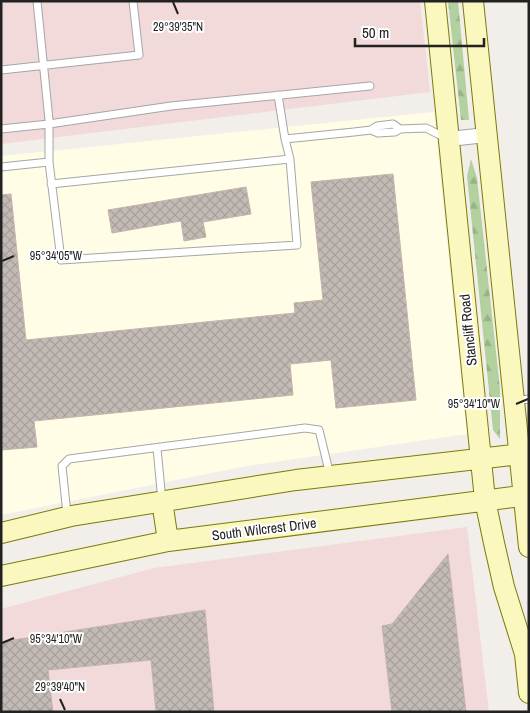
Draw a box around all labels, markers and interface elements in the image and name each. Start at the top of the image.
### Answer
scale bar [355,15,484,47]
text: 29°39'35"N [153,19,203,35]
text: 50 m [362,22,389,43]
text: 95°34'05"W [30,248,83,264]
street label: Stancliff Road [455,293,481,367]
text: 95°34'10"W [448,396,501,412]
street label: South Wilcrest Drive [211,514,317,544]
text: 95°34'10"W [30,631,83,647]
text: 29°39'40"N [35,679,85,695]

